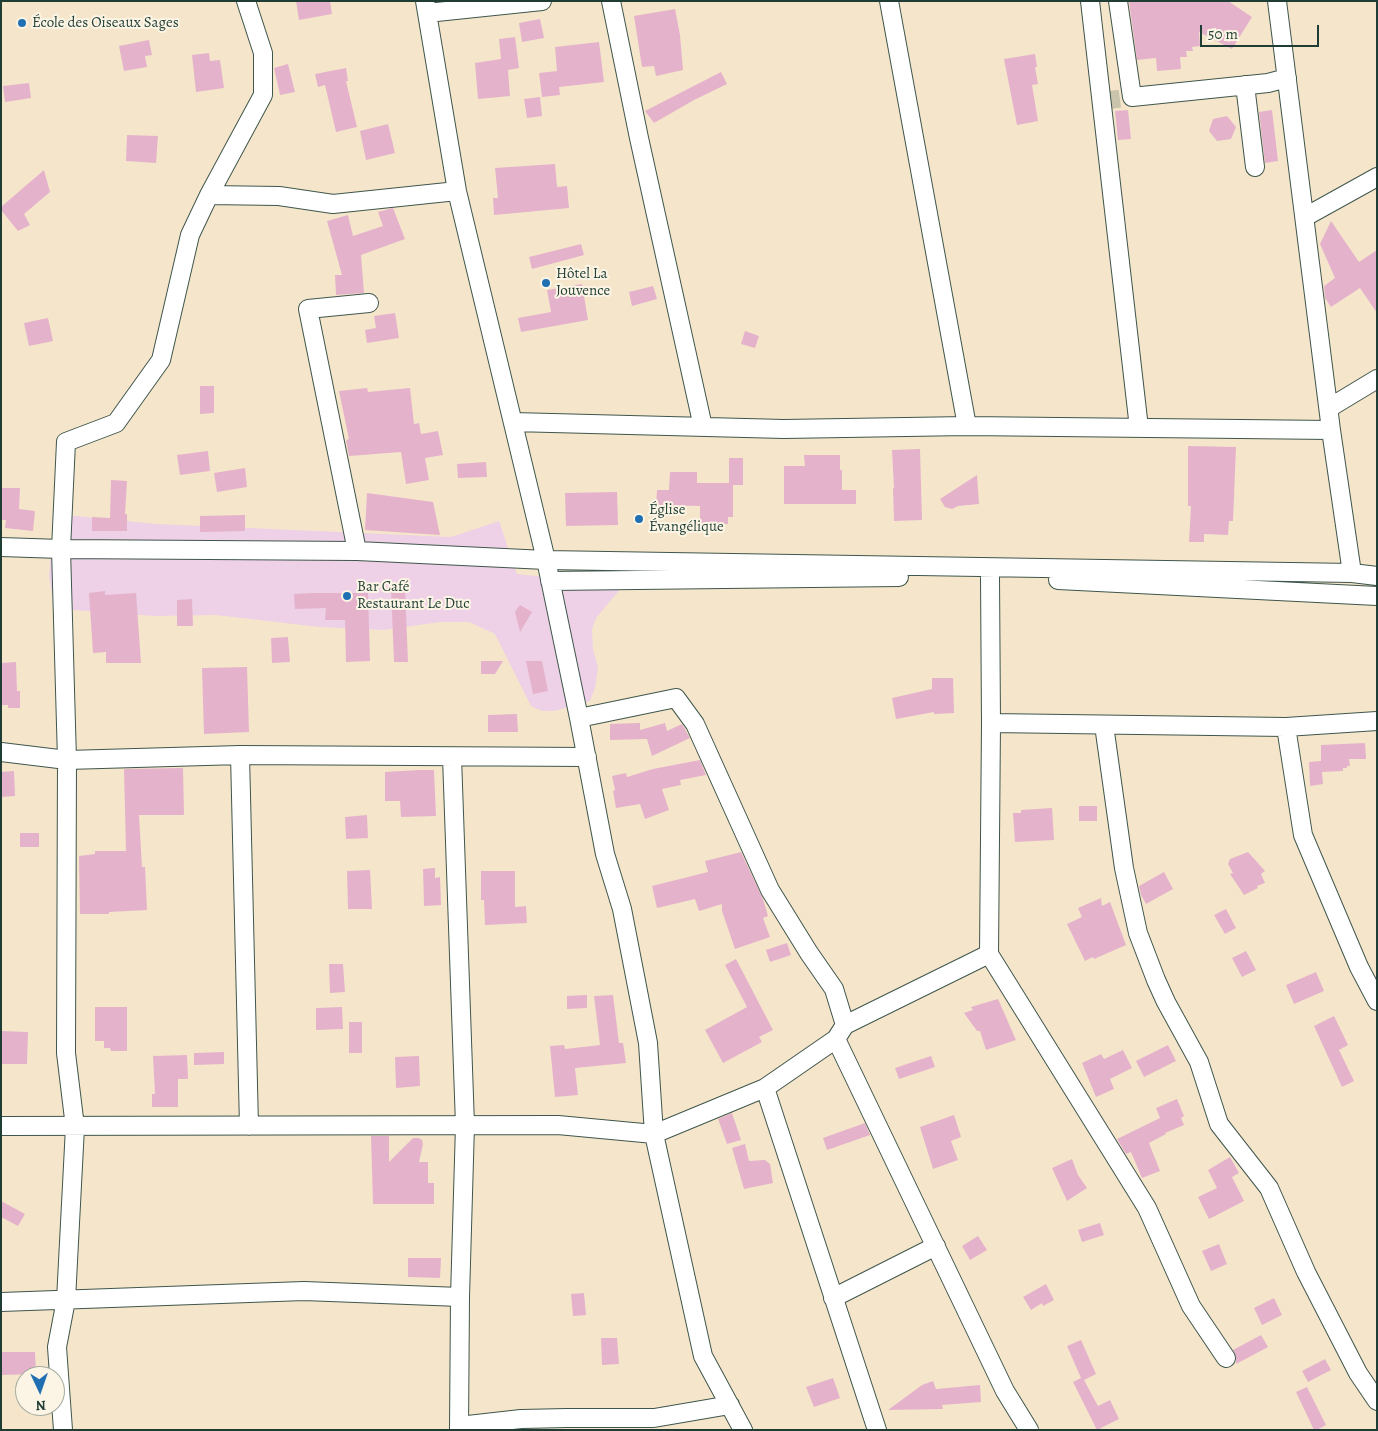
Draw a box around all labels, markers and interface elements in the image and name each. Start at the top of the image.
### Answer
place label: École des Oiseaux Sages [32,14,179,32]
scale bar [1203,15,1322,47]
marker: École des Oiseaux Sages [16,17,28,29]
text: 50 m [1208,24,1238,44]
place label: Hôtel La Jouvence [556,265,610,300]
marker: Hôtel La Jouvence [540,277,552,289]
place label: Église Évangélique [649,501,724,536]
marker: Église Évangélique [633,513,645,525]
place label: Bar Café Restaurant Le Duc [357,578,470,613]
marker: Bar Café Restaurant Le Duc [341,590,353,602]
north arrow [15,1366,65,1416]
text: N [35,1396,46,1415]

